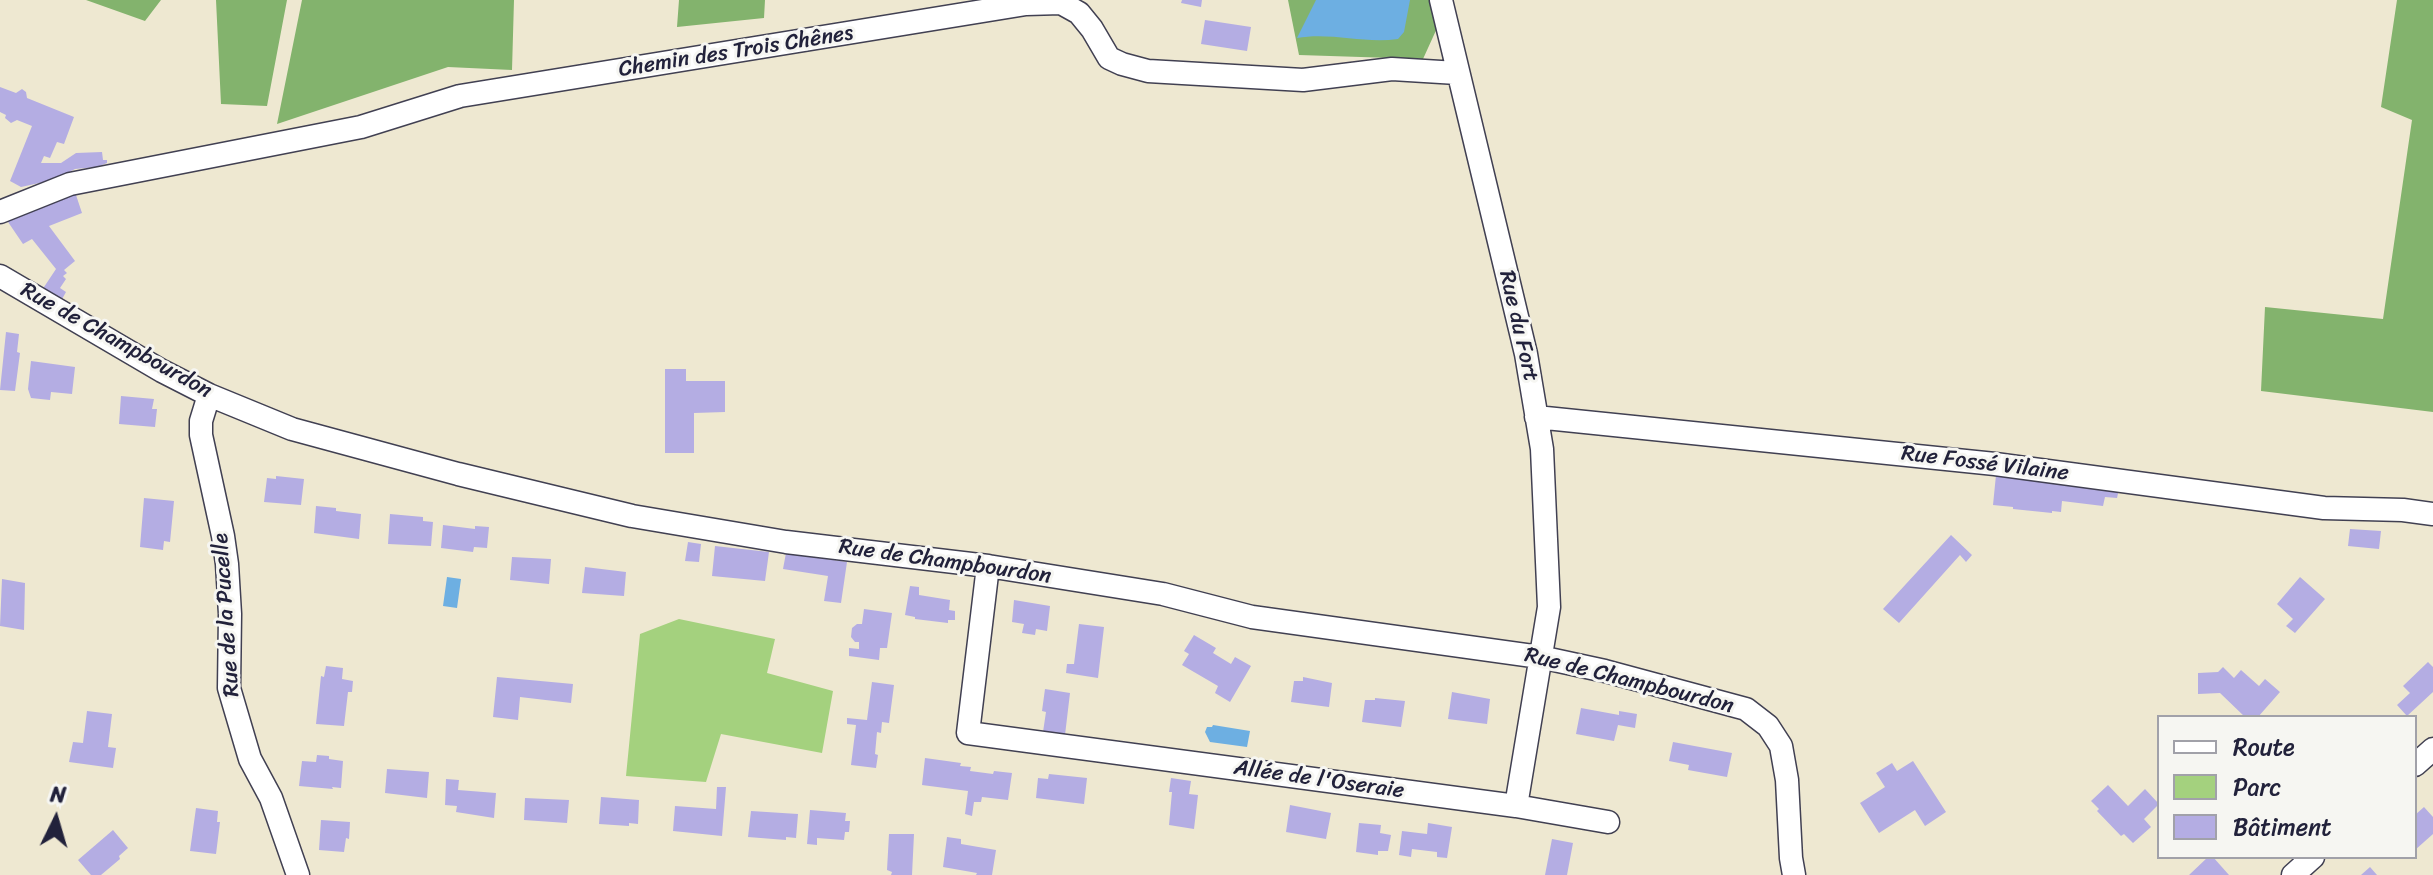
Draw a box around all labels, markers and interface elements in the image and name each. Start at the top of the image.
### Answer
street label: Chemin des Trois Chênes [617,20,855,84]
street label: Rue du Fort [1492,268,1544,384]
street label: Rue de Champbourdon [16,278,216,404]
street label: Rue Fossé Vilaine [1900,441,2070,487]
street label: Rue de la Pucelle [208,532,246,698]
street label: Rue de Champbourdon [837,534,1053,590]
street label: Rue de Champbourdon [1522,642,1736,720]
legend [2157,715,2417,859]
text: Route [2233,726,2295,768]
street label: Allée de l'Oseraie [1232,755,1406,805]
text: Parc [2233,766,2281,808]
text: N [49,775,67,815]
north arrow [16,779,96,859]
text: Bâtiment [2233,806,2332,848]

